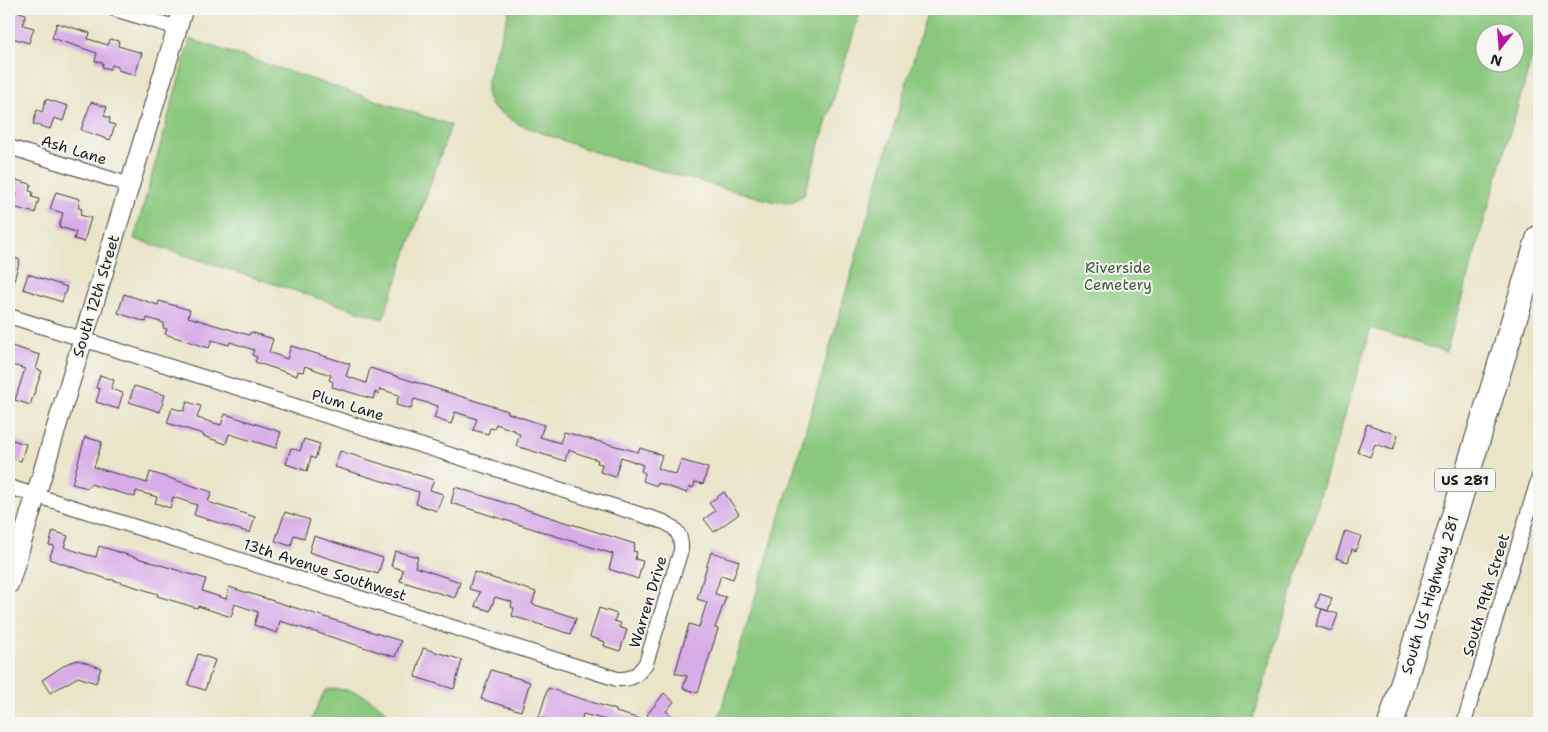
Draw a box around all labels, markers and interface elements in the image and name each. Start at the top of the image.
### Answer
north arrow [1476,22,1526,72]
text: N [1488,50,1504,71]
street label: Ash Lane [39,131,109,169]
street label: South 12th Street [68,232,124,360]
park label: Riverside Cemetery [1084,258,1152,295]
street label: Plum Lane [309,385,387,425]
road number: US 281 [1435,468,1495,492]
street label: South US Highway 281 [1396,513,1464,677]
street label: South 19th Street [1458,531,1514,659]
street label: 13th Avenue Southwest [241,534,409,606]
street label: Warren Drive [625,554,671,650]

